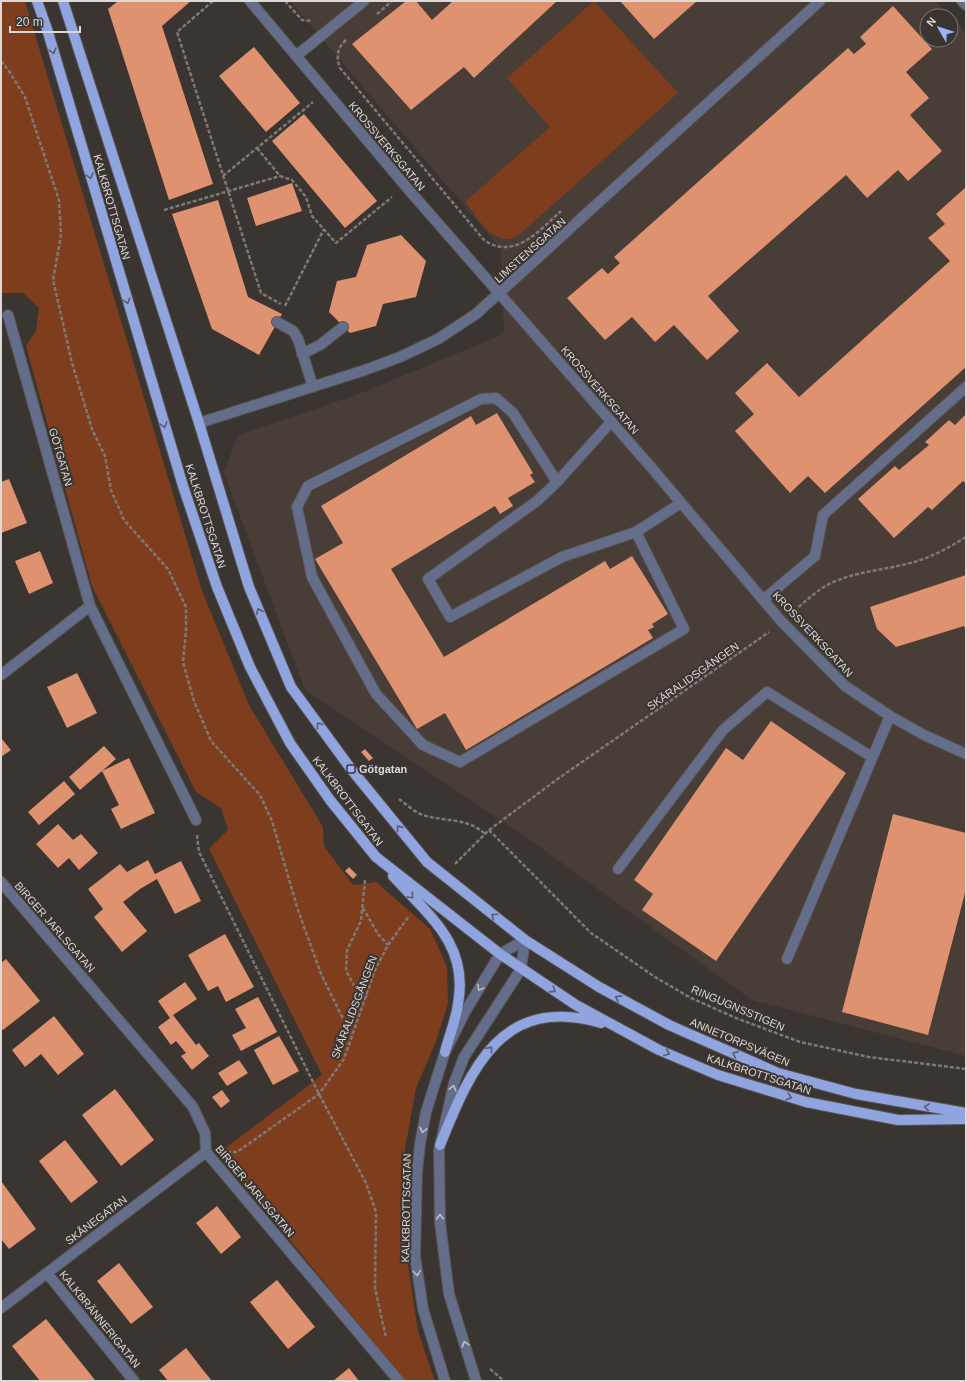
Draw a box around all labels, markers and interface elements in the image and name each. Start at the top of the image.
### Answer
scale bar [10,8,80,34]
north arrow [919,8,959,48]
text: 20 m [16,15,43,29]
text: N [924,15,938,29]
one-way arrow [48,48,57,55]
street label: KROSSVERKSGATAN [346,99,428,193]
street label: KALKBROTTSGATAN [91,153,133,261]
one-way arrow [85,172,94,179]
street label: LIMSTENSGATAN [492,215,568,285]
one-way arrow [122,297,131,304]
street label: KROSSVERKSGATAN [559,344,641,436]
one-way arrow [159,421,168,428]
street label: GÖTGATAN [47,426,75,488]
street label: KALKBROTTSGATAN [183,462,229,570]
street label: KROSSVERKSGATAN [770,589,856,679]
one-way arrow [256,607,264,615]
street label: SKÄRALIDSGÅNGEN [645,640,741,712]
one-way arrow [317,723,324,730]
street label: KALKBROTTSGATAN [310,754,386,848]
place label: Götgatan [359,763,408,775]
marker: Götgatan [346,764,356,774]
one-way arrow [397,825,404,832]
street label: BIRGER JARLSGATAN [13,879,98,975]
one-way arrow [406,891,414,899]
one-way arrow [491,913,498,920]
street label: SKÄRALIDSGÅNGEN [329,954,379,1060]
street label: RINGUGNSSTIGEN [690,983,787,1033]
one-way arrow [477,984,484,991]
one-way arrow [549,985,556,993]
one-way arrow [615,995,623,1002]
street label: ANNETORPSVÄGEN [689,1016,792,1068]
one-way arrow [486,1047,493,1054]
one-way arrow [662,1048,670,1056]
street label: KALKBROTTSGATAN [705,1051,813,1097]
one-way arrow [732,1051,740,1059]
one-way arrow [448,1085,456,1091]
one-way arrow [785,1092,792,1101]
one-way arrow [924,1103,931,1112]
one-way arrow [419,1126,428,1133]
street label: BIRGER JARLSGATAN [213,1143,297,1239]
street label: KALKBROTTSGATAN [399,1153,413,1263]
street label: SKÅNEGATAN [63,1193,129,1247]
one-way arrow [436,1214,444,1220]
street label: KALKBRÄNNERIGATAN [57,1268,143,1370]
one-way arrow [412,1270,421,1276]
one-way arrow [461,1340,470,1347]

